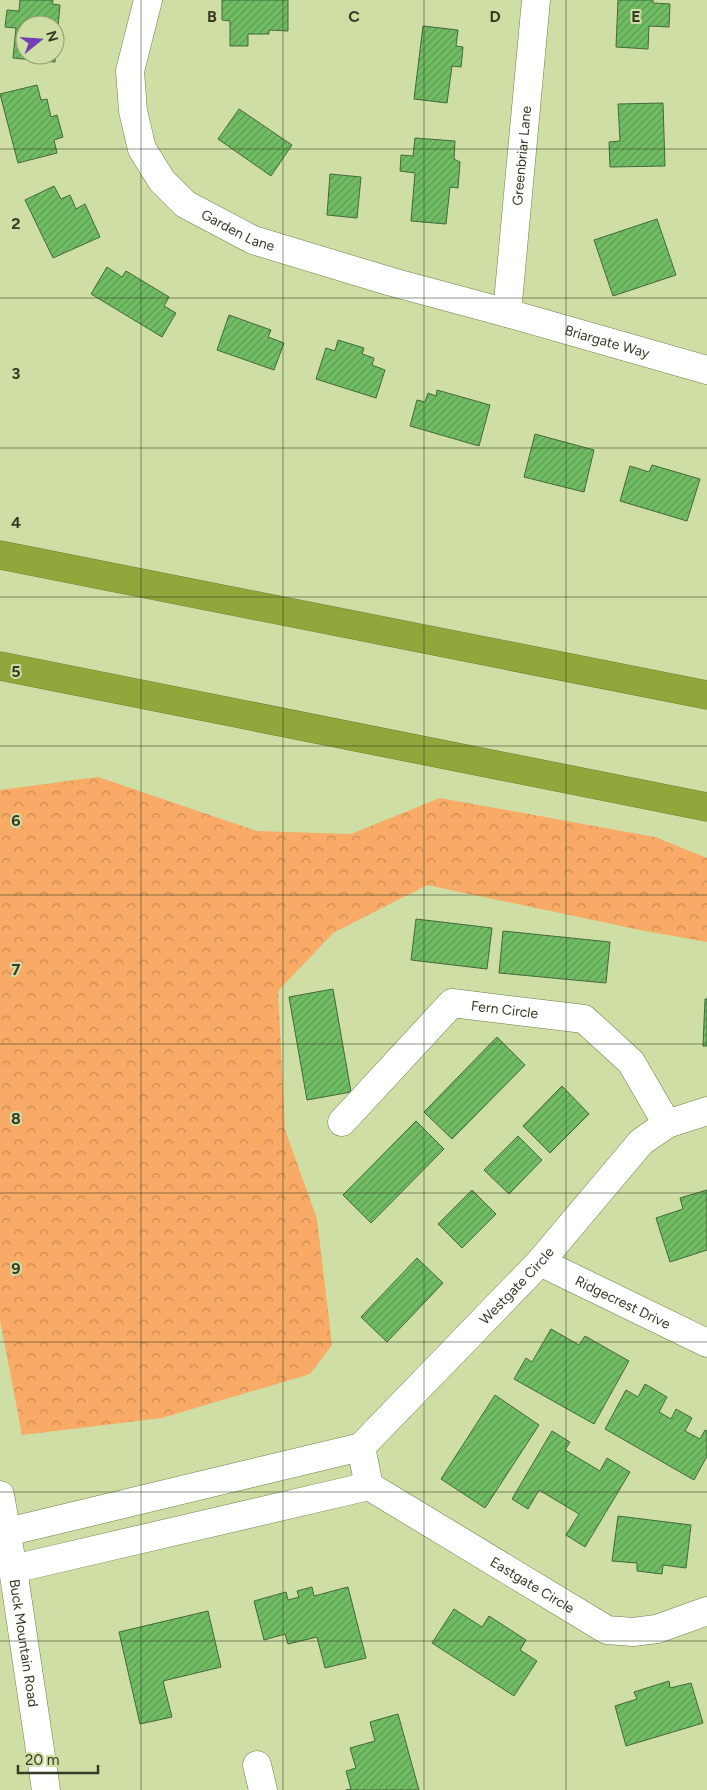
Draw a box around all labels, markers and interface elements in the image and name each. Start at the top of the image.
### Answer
text: B [207,7,217,26]
text: C [348,7,360,26]
text: D [489,7,501,26]
text: E [631,7,641,26]
north arrow [15,15,65,65]
text: N [42,29,62,44]
street label: Greenbriar Lane [509,105,535,206]
street label: Garden Lane [198,206,277,255]
text: 2 [11,214,21,233]
street label: Briargate Way [563,321,652,362]
text: 3 [12,364,21,383]
text: 4 [11,513,21,532]
text: 5 [11,662,21,681]
text: 6 [11,811,21,830]
text: 7 [12,960,21,979]
street label: Fern Circle [470,997,539,1022]
text: 8 [11,1109,21,1128]
street label: Westgate Circle [476,1243,558,1328]
text: 9 [11,1259,21,1278]
street label: Ridgecrest Drive [572,1272,673,1333]
street label: Eastgate Circle [487,1553,578,1617]
street label: Buck Mountain Road [6,1578,42,1708]
scale bar [18,1742,98,1774]
text: 20 m [25,1751,59,1769]

